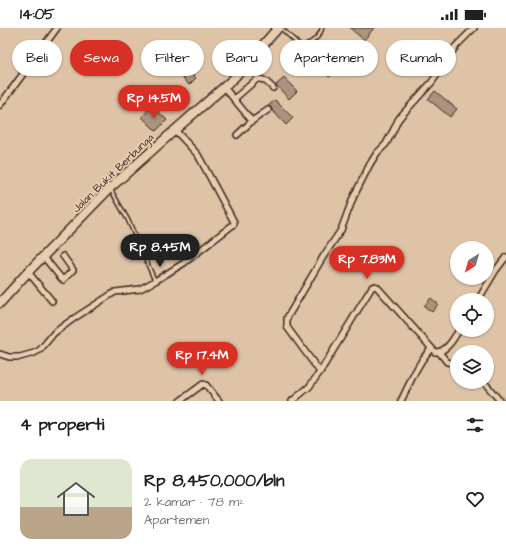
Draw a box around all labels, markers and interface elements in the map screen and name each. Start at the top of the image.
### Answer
text: 14:05 [20,4,55,25]
chip: Beli [12,40,62,76]
chip: Sewa [70,40,133,76]
chip: Filter [141,40,204,76]
chip: Baru [212,40,272,76]
chip: Apartemen [280,40,378,76]
chip: Rumah [386,40,456,76]
pin: Rp 14.5M [113,85,195,119]
text: Rp 14.5M [127,89,181,107]
street label: Jalan Bukit Berbunga [69,130,158,217]
pin: Rp 8.45M [119,234,201,268]
text: Rp 8.45M [130,238,190,256]
north arrow [450,241,494,285]
map controls [450,241,494,389]
pin: Rp 7.83M [326,246,408,280]
text: Rp 7.83M [338,250,396,268]
button: locate [450,293,494,337]
pin: Rp 17.4M [161,342,243,376]
button: layers [450,345,494,389]
text: Rp 17.4M [176,346,228,364]
text: 4 properti [20,413,104,437]
icon: filters [464,414,486,436]
text: Rp 8,450,000/bln [144,469,284,493]
icon: home [52,475,100,523]
icon: heart [464,488,486,510]
text: 2 kamar · 78 m² [144,493,244,511]
text: Apartemen [144,511,209,529]

